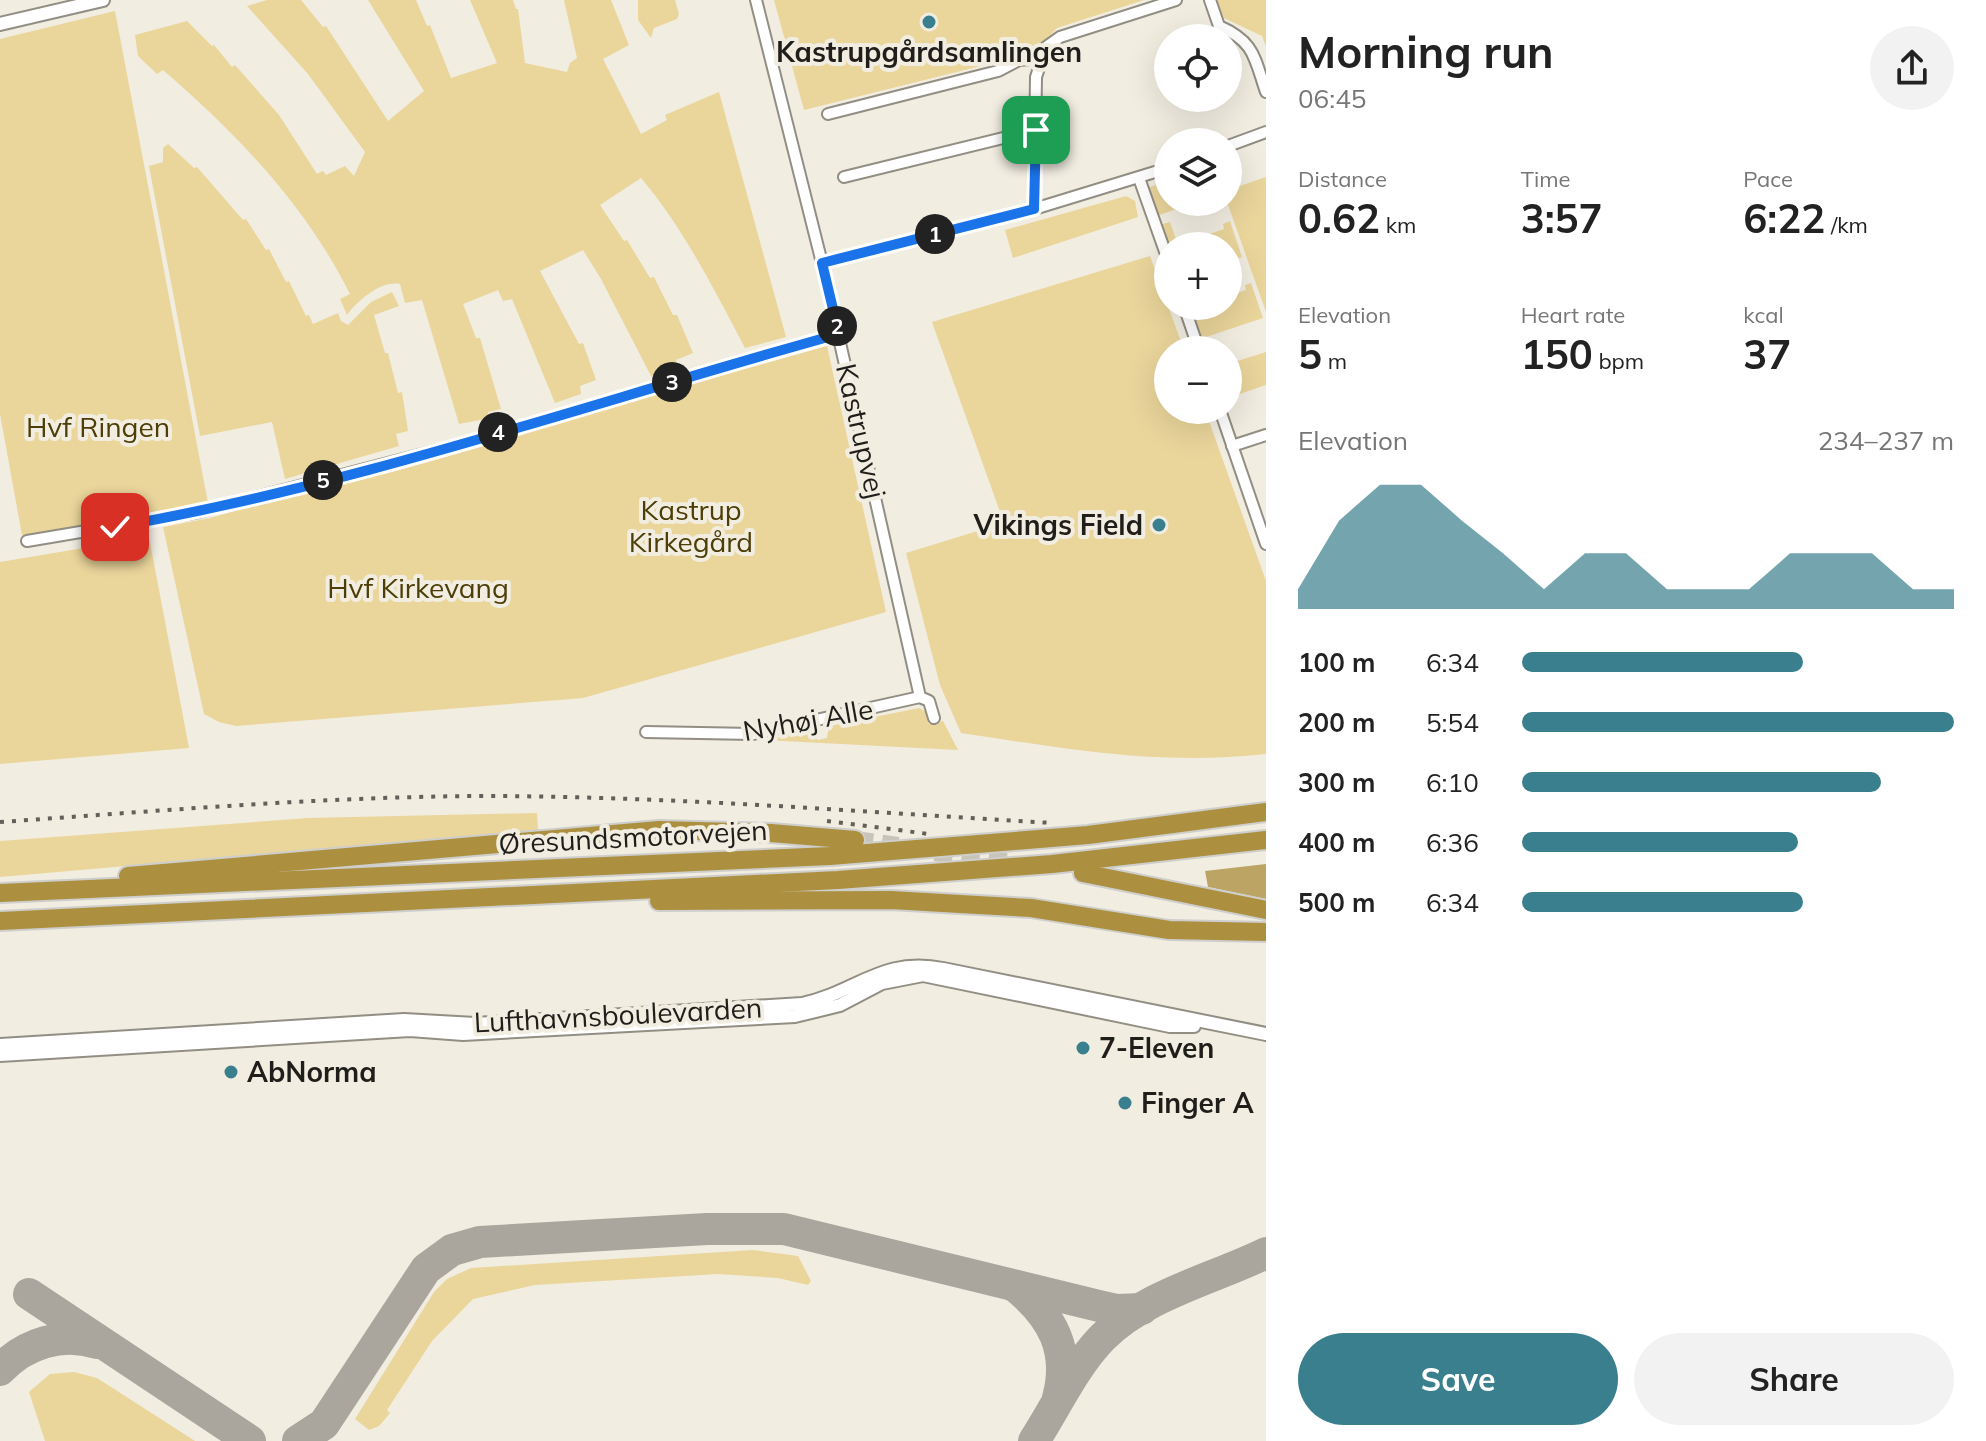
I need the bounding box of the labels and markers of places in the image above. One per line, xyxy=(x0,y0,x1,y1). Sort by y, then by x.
marker: Kastrupgårdsamlingen xyxy=(920,13,938,31)
place label: Kastrupgårdsamlingen xyxy=(776,34,1082,69)
pin xyxy=(1002,96,1070,164)
pin: 1 xyxy=(915,214,955,254)
pin: 2 xyxy=(817,306,857,346)
pin: 3 xyxy=(652,362,692,402)
pin: 4 xyxy=(478,412,518,452)
pin: 5 xyxy=(303,460,343,500)
pin xyxy=(81,493,149,561)
place label: Vikings Field xyxy=(972,507,1143,542)
marker: Vikings Field xyxy=(1150,516,1168,534)
place label: 7-Eleven xyxy=(1099,1030,1214,1065)
marker: 7-Eleven xyxy=(1074,1039,1092,1057)
place label: AbNorma xyxy=(247,1054,377,1089)
marker: AbNorma xyxy=(222,1063,240,1081)
place label: Finger A xyxy=(1141,1085,1254,1120)
marker: Finger A xyxy=(1116,1094,1134,1112)

